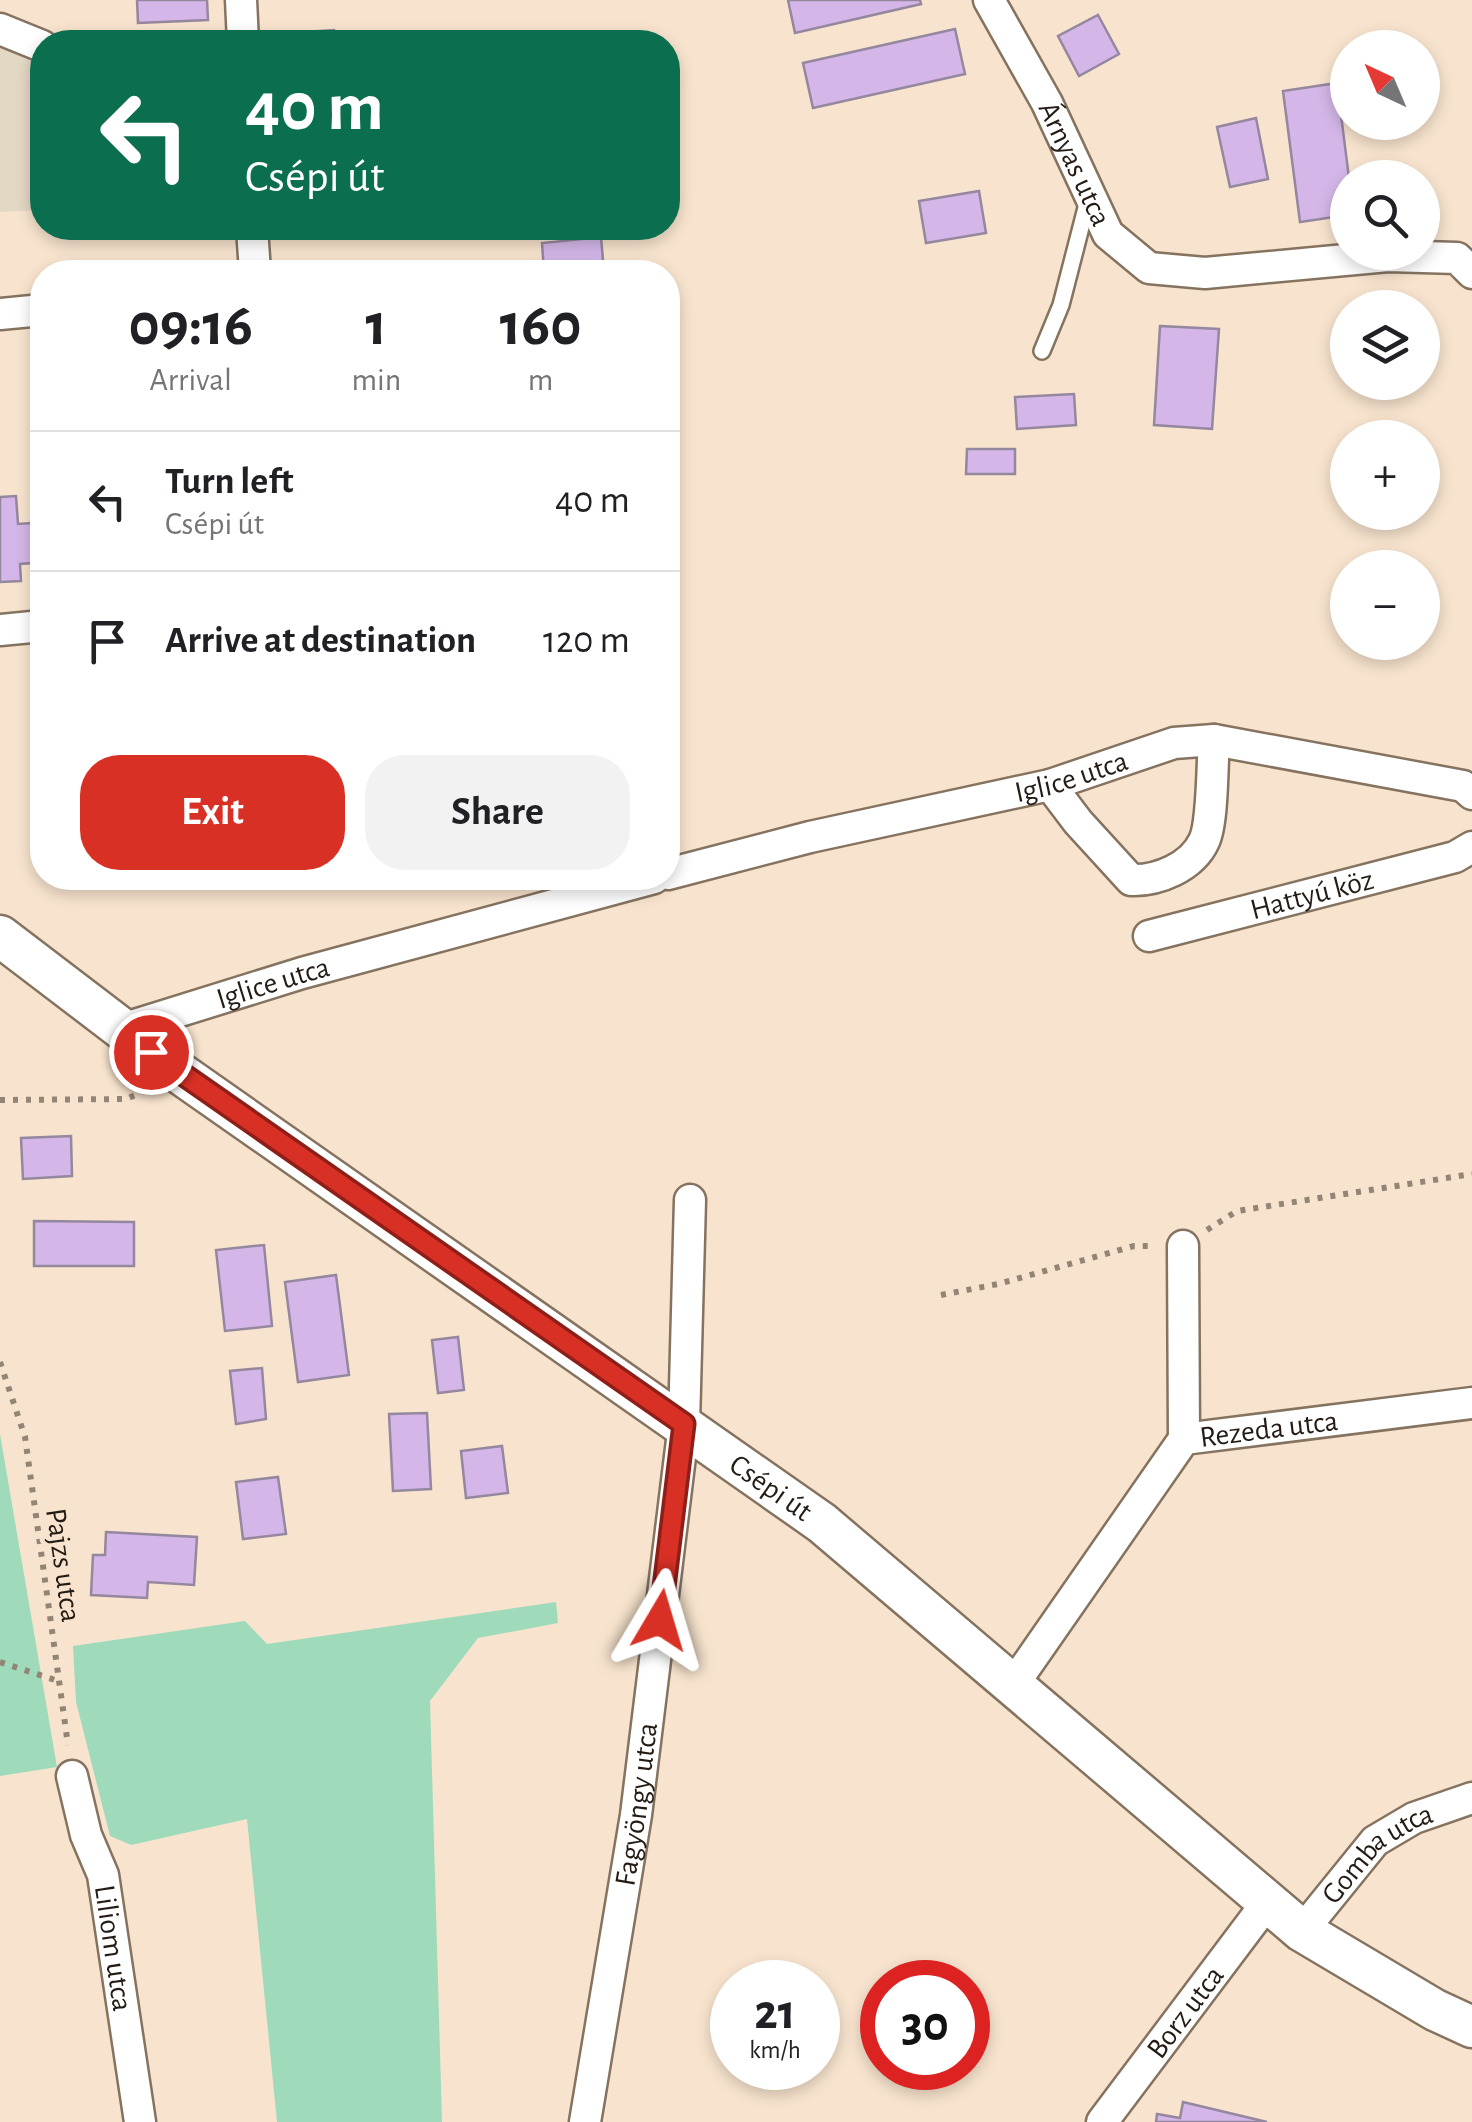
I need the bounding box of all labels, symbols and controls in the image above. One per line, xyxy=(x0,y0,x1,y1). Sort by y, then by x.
north arrow xyxy=(1330,30,1440,140)
map controls xyxy=(1330,30,1440,660)
icon: left xyxy=(80,70,210,200)
text: 40 m xyxy=(245,73,384,143)
street label: Árnyas utca xyxy=(1033,96,1116,231)
text: Csépi út xyxy=(245,155,384,200)
button: search xyxy=(1330,160,1440,270)
button: layers xyxy=(1330,290,1440,400)
text: 09:16 xyxy=(128,296,253,356)
text: 1 xyxy=(366,296,387,356)
text: 160 xyxy=(500,296,582,356)
text: Arrival xyxy=(150,364,232,396)
text: min xyxy=(351,364,401,396)
text: m xyxy=(528,364,553,396)
button: + xyxy=(1330,420,1440,530)
text: Turn left xyxy=(165,463,293,501)
icon: left xyxy=(80,474,135,529)
text: 40 m xyxy=(555,482,630,520)
text: Csépi út xyxy=(165,508,264,540)
button: − xyxy=(1330,550,1440,660)
icon: arrive xyxy=(80,614,135,669)
text: Arrive at destination xyxy=(165,622,476,660)
text: 120 m xyxy=(543,622,630,660)
street label: Iglice utca xyxy=(1012,746,1132,808)
button: Exit xyxy=(80,755,345,870)
button: Share xyxy=(365,755,630,870)
street label: Hattyú köz xyxy=(1247,865,1377,925)
street label: Iglice utca xyxy=(213,952,333,1015)
pin xyxy=(109,1010,194,1095)
icon: arrive xyxy=(124,1025,179,1080)
street label: Rezeda utca xyxy=(1198,1406,1340,1453)
street label: Csépi út xyxy=(724,1449,817,1527)
street label: Pajzs utca xyxy=(40,1506,86,1624)
position arrow xyxy=(608,1568,712,1672)
street label: Fagyöngy utca xyxy=(610,1721,663,1888)
street label: Gomba utca xyxy=(1316,1799,1437,1910)
street label: Liliom utca xyxy=(89,1883,137,2013)
speed limit sign: 30 xyxy=(860,1960,990,2090)
street label: Borz utca xyxy=(1142,1961,1230,2064)
text: 21 xyxy=(754,1988,796,2038)
text: km/h xyxy=(749,2038,801,2063)

